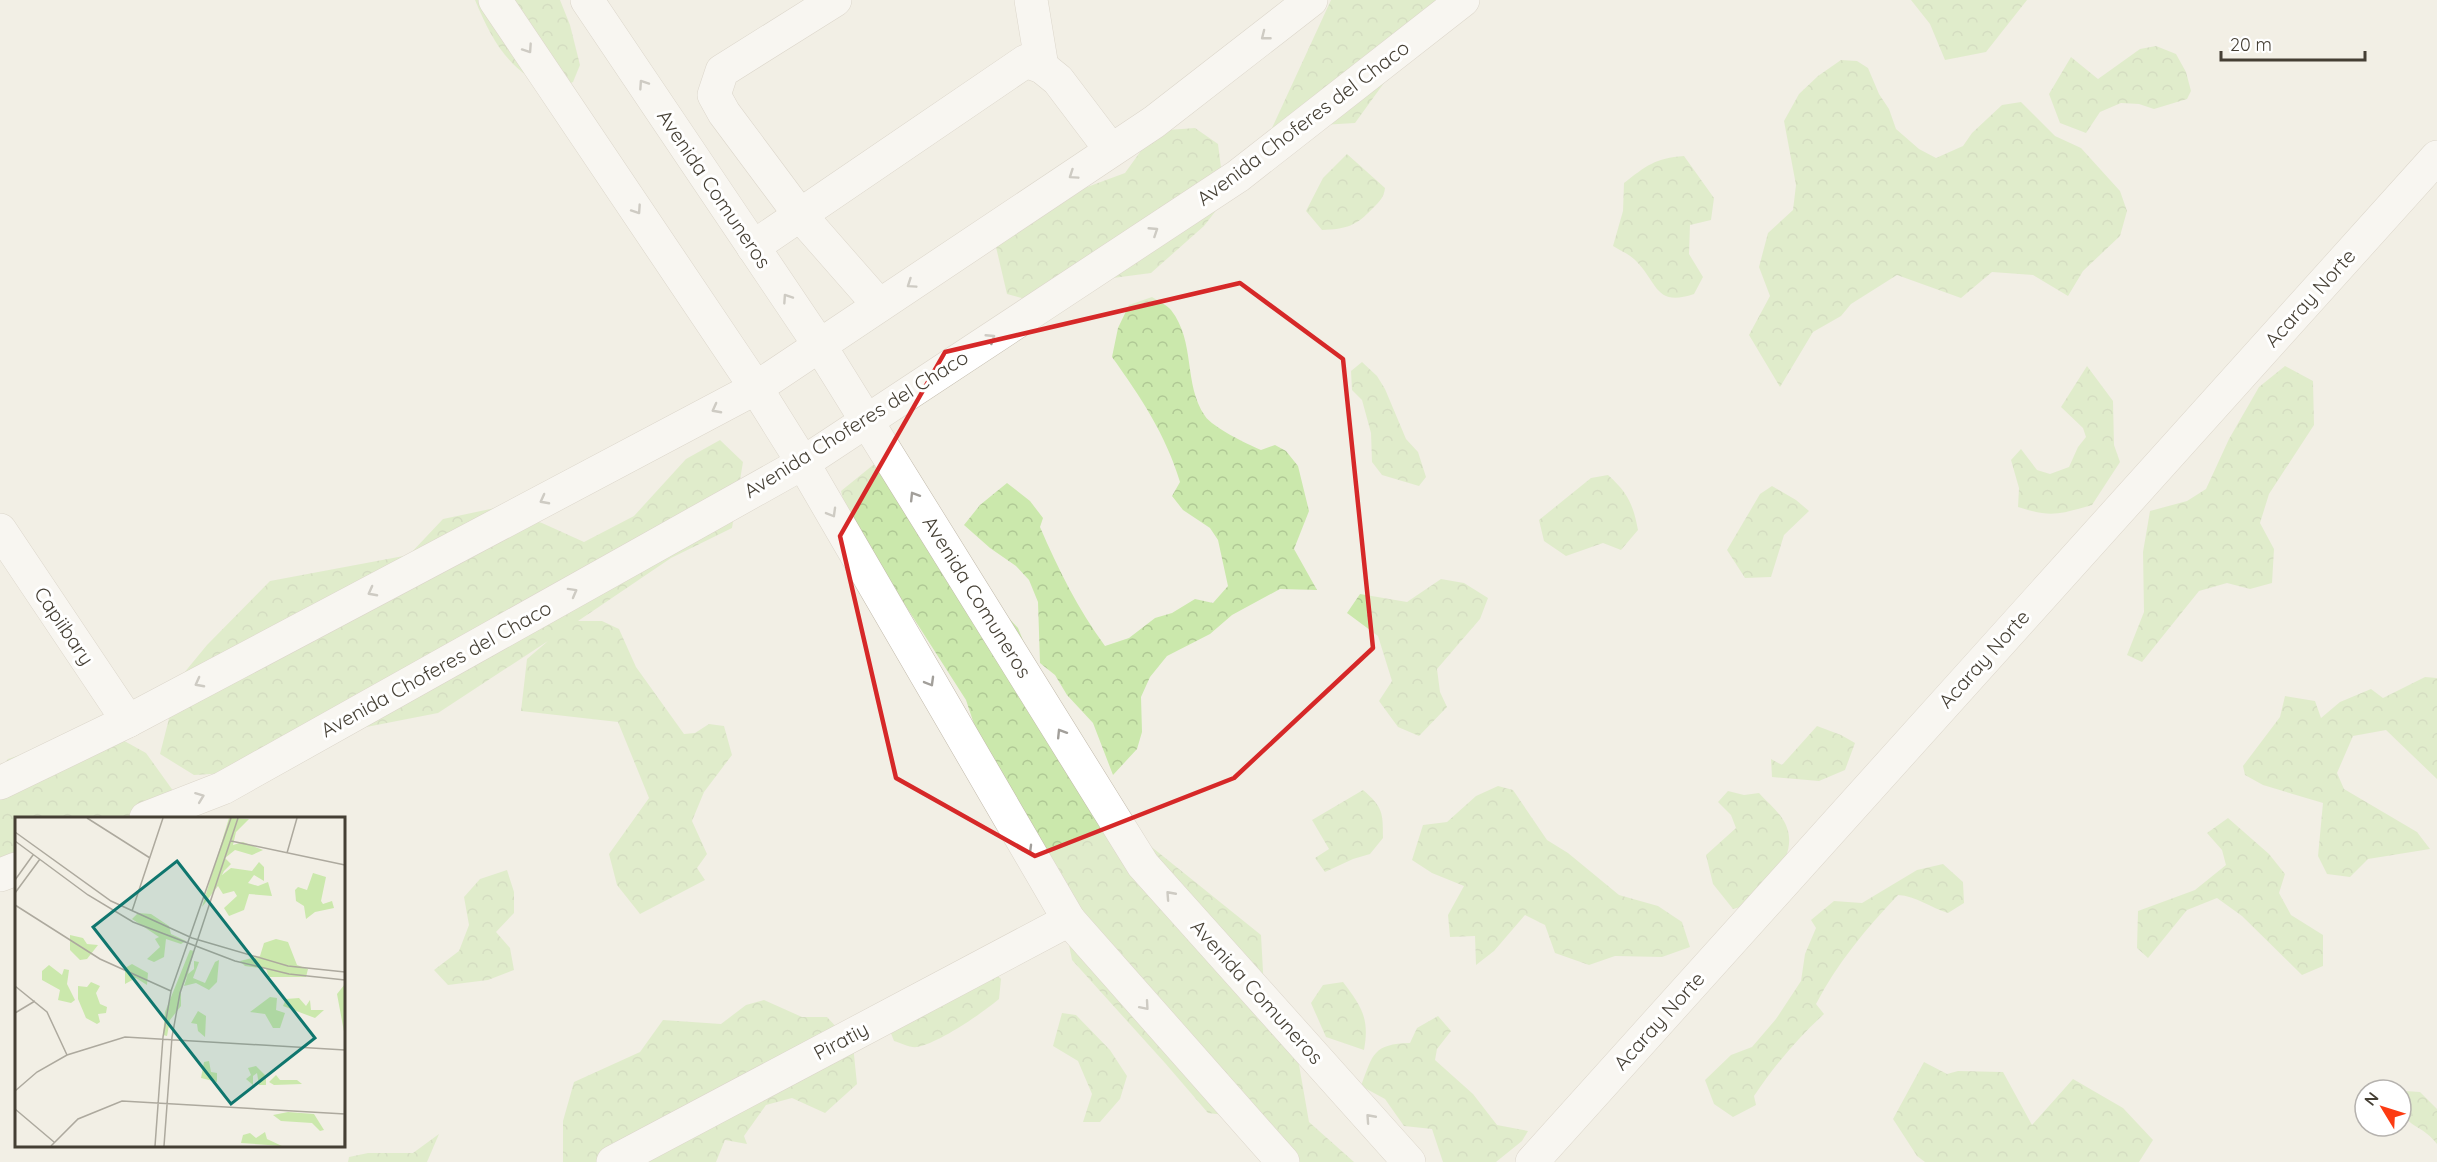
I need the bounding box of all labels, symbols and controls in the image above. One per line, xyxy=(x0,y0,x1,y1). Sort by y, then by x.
scale bar xyxy=(2221,24,2365,62)
one-way arrow xyxy=(1261,28,1272,39)
text: 20 m xyxy=(2230,33,2272,56)
street label: Avenida Choferes del Chaco xyxy=(1191,34,1414,211)
one-way arrow xyxy=(521,42,532,53)
one-way arrow xyxy=(639,79,650,90)
street label: Avenida Comuneros xyxy=(652,105,777,273)
one-way arrow xyxy=(1069,168,1080,179)
one-way arrow xyxy=(630,204,641,215)
one-way arrow xyxy=(1148,227,1158,239)
street label: Acaray Norte xyxy=(2259,243,2360,352)
one-way arrow xyxy=(907,276,918,287)
one-way arrow xyxy=(783,293,794,304)
one-way arrow xyxy=(984,334,995,345)
street label: Avenida Choferes del Chaco xyxy=(739,344,973,503)
one-way arrow xyxy=(712,402,722,413)
one-way arrow xyxy=(910,492,922,502)
one-way arrow xyxy=(540,493,550,504)
one-way arrow xyxy=(825,507,836,517)
street label: Avenida Comuneros xyxy=(918,511,1037,682)
street label: Capiibary xyxy=(29,582,100,670)
one-way arrow xyxy=(367,585,378,596)
one-way arrow xyxy=(567,587,577,599)
street label: Avenida Choferes del Chaco xyxy=(316,595,555,742)
street label: Acaray Norte xyxy=(1933,604,2034,713)
one-way arrow xyxy=(923,675,934,686)
one-way arrow xyxy=(195,676,206,687)
one-way arrow xyxy=(1057,729,1069,739)
one-way arrow xyxy=(194,792,205,804)
inset map xyxy=(15,817,345,1147)
one-way arrow xyxy=(1021,844,1032,854)
one-way arrow xyxy=(1166,891,1177,902)
street label: Avenida Comuneros xyxy=(1186,914,1329,1069)
street label: Acaray Norte xyxy=(1608,966,1709,1075)
one-way arrow xyxy=(1137,999,1148,1010)
street label: Piratiy xyxy=(809,1016,872,1065)
north arrow xyxy=(2353,1078,2413,1138)
text: N xyxy=(2360,1088,2383,1110)
one-way arrow xyxy=(1366,1115,1377,1125)

